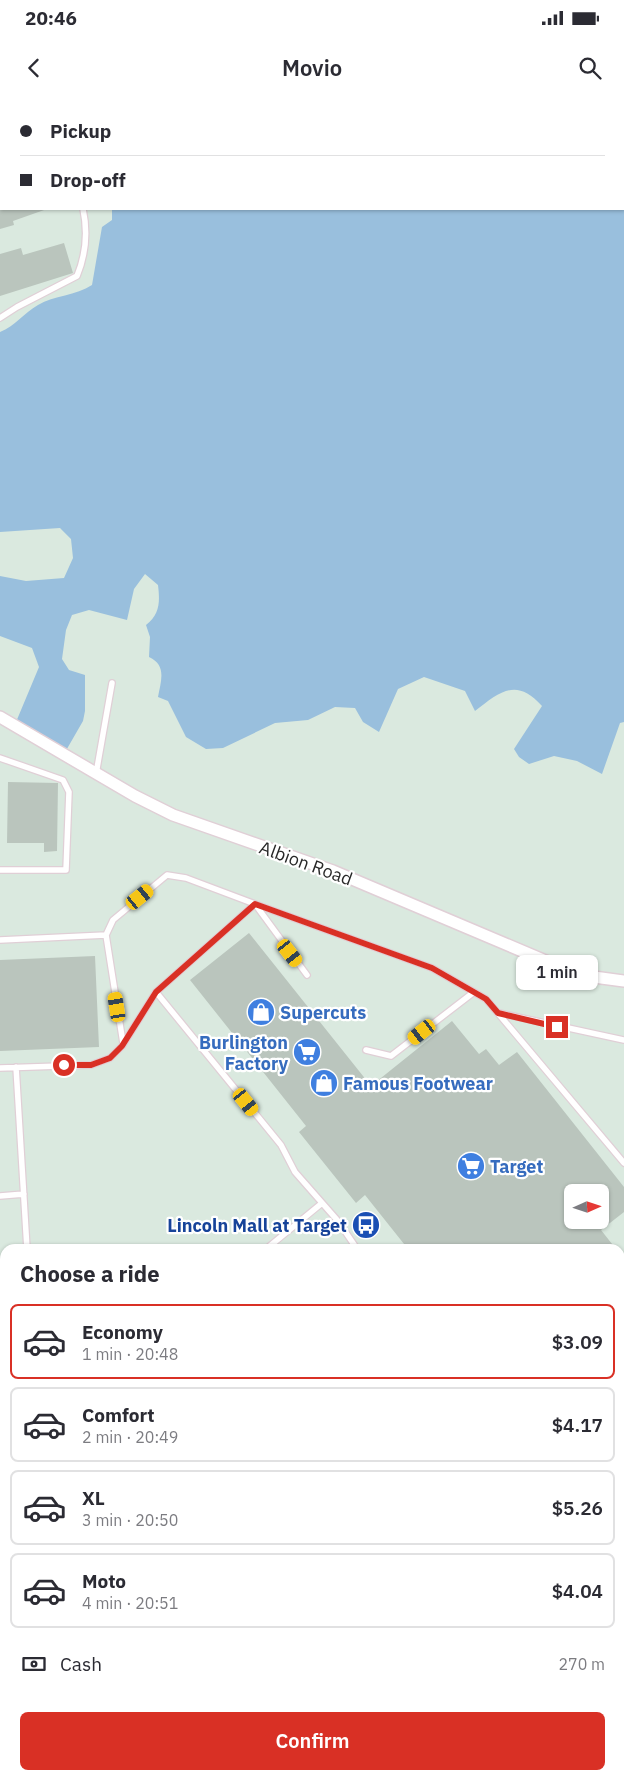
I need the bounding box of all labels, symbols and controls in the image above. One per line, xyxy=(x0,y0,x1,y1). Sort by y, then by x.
text: 20:46 xyxy=(25,6,77,30)
text: Movio xyxy=(282,53,342,82)
icon: back xyxy=(20,54,48,82)
icon: search xyxy=(576,54,604,82)
text: Pickup xyxy=(50,119,111,143)
text: Drop-off xyxy=(50,168,126,192)
street label: Albion Road xyxy=(256,836,356,890)
car xyxy=(123,882,156,912)
car xyxy=(274,937,305,969)
callout: 1 min xyxy=(516,954,598,990)
text: 1 min xyxy=(536,962,578,982)
car xyxy=(107,991,126,1023)
shop icon: Supercuts xyxy=(246,997,276,1027)
place label: Supercuts xyxy=(280,1001,366,1024)
route end xyxy=(546,1016,568,1038)
car xyxy=(405,1017,438,1047)
place label: Burlington Factory xyxy=(199,1031,288,1075)
supermarket icon: Burlington Factory xyxy=(292,1037,322,1067)
route start xyxy=(53,1054,75,1076)
shop icon: Famous Footwear xyxy=(309,1068,339,1098)
place label: Famous Footwear xyxy=(343,1072,493,1095)
car xyxy=(230,1086,261,1118)
supermarket icon: Target xyxy=(456,1151,486,1181)
place label: Target xyxy=(490,1155,543,1178)
north arrow xyxy=(564,1184,609,1229)
map controls xyxy=(564,1184,609,1229)
bus stop icon: Lincoln Mall at Target xyxy=(351,1210,381,1240)
place label: Lincoln Mall at Target xyxy=(167,1214,347,1237)
text: Choose a ride xyxy=(20,1259,160,1288)
icon: car xyxy=(22,1319,67,1364)
text: Economy xyxy=(82,1320,163,1344)
text: $3.09 xyxy=(552,1330,603,1354)
text: 1 min · 20:48 xyxy=(82,1344,178,1364)
icon: car xyxy=(22,1402,67,1447)
text: Comfort xyxy=(82,1403,155,1427)
text: $4.17 xyxy=(552,1413,603,1437)
text: 2 min · 20:49 xyxy=(82,1427,178,1447)
icon: car xyxy=(22,1485,67,1530)
text: XL xyxy=(82,1486,105,1510)
text: $5.26 xyxy=(552,1496,603,1520)
text: 3 min · 20:50 xyxy=(82,1510,178,1530)
icon: car xyxy=(22,1568,67,1613)
text: Moto xyxy=(82,1569,126,1593)
text: $4.04 xyxy=(552,1579,603,1603)
text: 4 min · 20:51 xyxy=(82,1593,178,1613)
icon: cash xyxy=(20,1650,48,1678)
text: Cash xyxy=(60,1652,102,1676)
text: 270 m xyxy=(558,1654,605,1674)
button: Confirm xyxy=(20,1712,605,1770)

